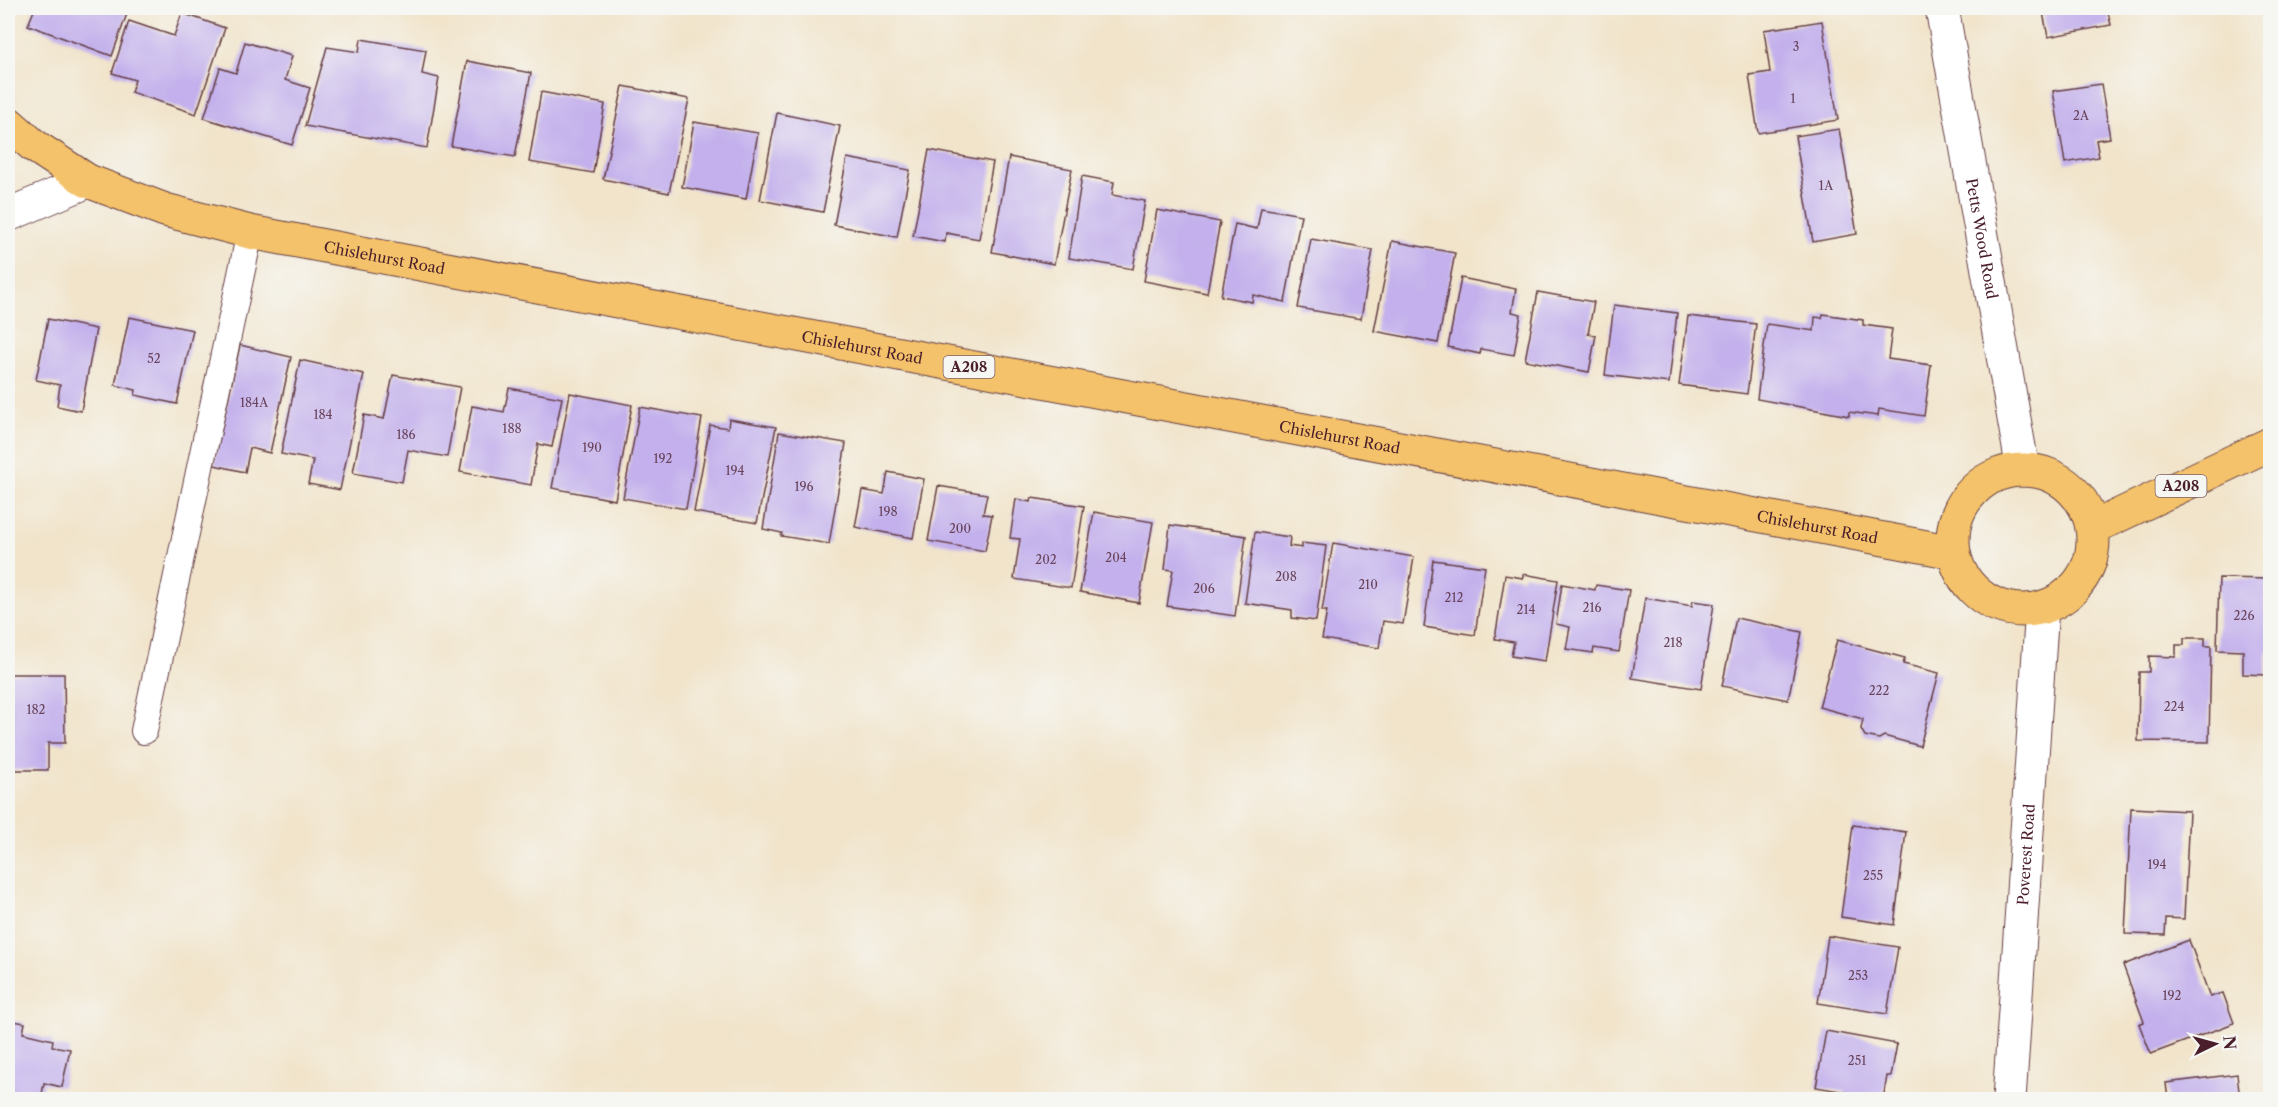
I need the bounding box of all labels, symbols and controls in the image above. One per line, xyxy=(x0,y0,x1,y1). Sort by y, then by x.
house number: 3 xyxy=(1793,39,1799,54)
house number: 1 xyxy=(1790,91,1796,106)
house number: 2A xyxy=(2073,108,2090,123)
street label: Petts Wood Road xyxy=(1962,177,2002,300)
house number: 1A xyxy=(1819,178,1834,193)
street label: Chislehurst Road xyxy=(322,237,447,278)
street label: Chislehurst Road xyxy=(800,326,924,368)
house number: 52 xyxy=(147,351,161,366)
road number: A208 xyxy=(944,356,994,378)
house number: 184A xyxy=(240,395,269,410)
house number: 184 xyxy=(313,407,333,422)
street label: Chislehurst Road xyxy=(1278,416,1402,457)
house number: 188 xyxy=(502,421,522,436)
house number: 186 xyxy=(396,427,416,442)
house number: 190 xyxy=(582,440,602,455)
house number: 192 xyxy=(654,451,673,466)
house number: 194 xyxy=(725,463,745,478)
road number: A208 xyxy=(2156,475,2206,497)
house number: 196 xyxy=(794,479,814,494)
house number: 198 xyxy=(878,504,898,519)
street label: Chislehurst Road xyxy=(1755,506,1880,547)
house number: 200 xyxy=(949,521,971,536)
house number: 204 xyxy=(1105,550,1127,565)
house number: 202 xyxy=(1035,552,1057,567)
house number: 208 xyxy=(1275,569,1297,584)
house number: 210 xyxy=(1358,577,1378,592)
house number: 206 xyxy=(1193,581,1215,596)
house number: 212 xyxy=(1445,590,1464,605)
house number: 216 xyxy=(1583,600,1601,615)
house number: 214 xyxy=(1517,602,1536,617)
house number: 226 xyxy=(2234,608,2254,623)
house number: 218 xyxy=(1663,635,1683,650)
house number: 222 xyxy=(1869,683,1889,698)
house number: 224 xyxy=(2164,699,2184,714)
house number: 182 xyxy=(26,702,46,717)
street label: Poverest Road xyxy=(2013,803,2038,906)
house number: 194 xyxy=(2147,857,2167,872)
house number: 255 xyxy=(1863,868,1883,883)
house number: 253 xyxy=(1848,968,1868,983)
house number: 192 xyxy=(2163,988,2182,1003)
north arrow xyxy=(2185,1014,2245,1074)
text: N xyxy=(2219,1035,2241,1051)
house number: 251 xyxy=(1848,1053,1866,1068)

